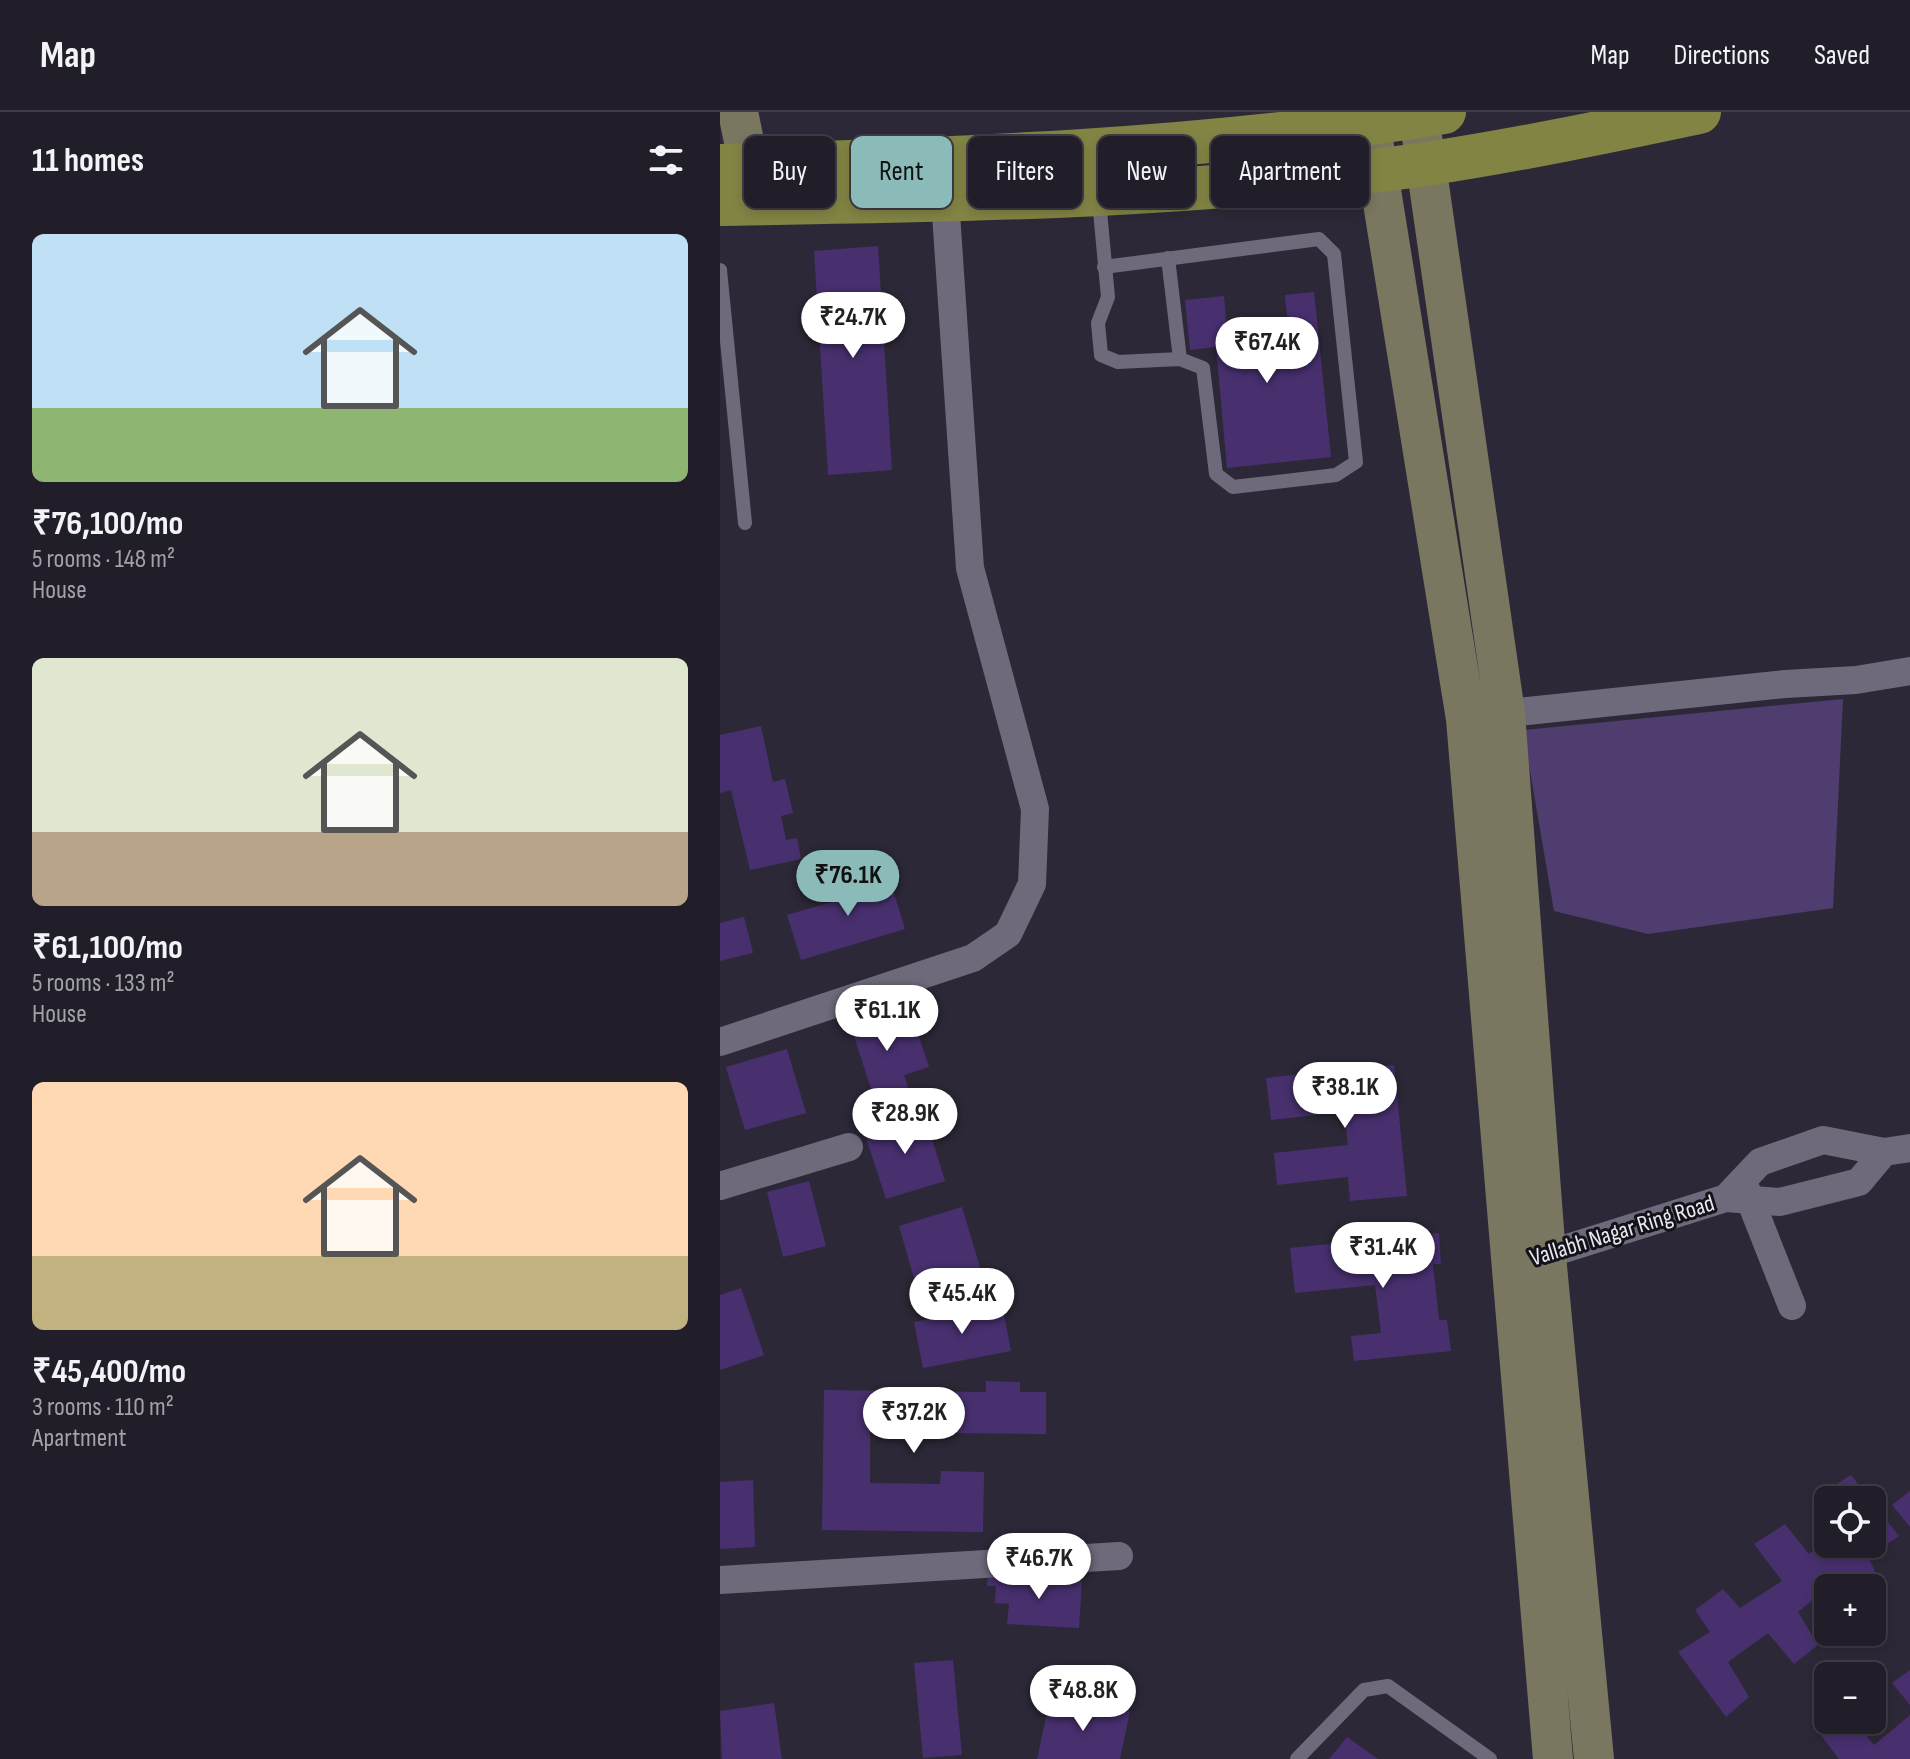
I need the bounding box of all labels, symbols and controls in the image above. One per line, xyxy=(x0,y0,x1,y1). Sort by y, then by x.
text: Map xyxy=(40,33,96,78)
text: Map xyxy=(1591,39,1630,72)
text: Directions xyxy=(1674,39,1770,72)
text: Saved xyxy=(1814,39,1870,72)
chip: Buy xyxy=(744,136,835,208)
chip: Rent xyxy=(851,136,952,208)
chip: Filters xyxy=(968,136,1082,208)
chip: New xyxy=(1098,136,1195,208)
chip: Apartment xyxy=(1211,136,1369,208)
icon: filters xyxy=(644,138,688,182)
text: 11 homes xyxy=(32,140,144,181)
icon: home xyxy=(288,286,432,430)
pin: ₹24.7K xyxy=(788,292,918,360)
text: ₹24.7K xyxy=(819,302,887,333)
pin: ₹67.4K xyxy=(1202,317,1332,385)
text: ₹67.4K xyxy=(1234,327,1301,358)
text: ₹76,100/mo xyxy=(32,503,183,544)
text: 5 rooms · 148 m² xyxy=(32,544,175,575)
text: House xyxy=(32,575,87,606)
icon: home xyxy=(288,710,432,854)
pin: ₹76.1K xyxy=(783,850,913,918)
text: ₹76.1K xyxy=(814,860,882,891)
text: ₹61,100/mo xyxy=(32,927,183,968)
text: 5 rooms · 133 m² xyxy=(32,968,174,999)
pin: ₹61.1K xyxy=(822,985,952,1053)
text: ₹61.1K xyxy=(853,995,921,1026)
text: House xyxy=(32,999,87,1030)
pin: ₹38.1K xyxy=(1280,1062,1410,1130)
text: ₹38.1K xyxy=(1311,1072,1379,1103)
pin: ₹28.9K xyxy=(840,1088,970,1156)
text: ₹28.9K xyxy=(870,1098,940,1129)
icon: home xyxy=(288,1134,432,1278)
street label: Vallabh Nagar Ring Road xyxy=(1526,1189,1718,1272)
pin: ₹31.4K xyxy=(1318,1222,1448,1290)
text: ₹31.4K xyxy=(1349,1232,1417,1263)
pin: ₹45.4K xyxy=(897,1268,1027,1336)
text: ₹45.4K xyxy=(927,1278,997,1309)
text: ₹45,400/mo xyxy=(32,1351,186,1392)
pin: ₹37.2K xyxy=(849,1387,979,1455)
text: 3 rooms · 110 m² xyxy=(32,1392,174,1423)
text: ₹37.2K xyxy=(881,1397,947,1428)
text: Apartment xyxy=(32,1423,126,1454)
map controls xyxy=(1814,1486,1886,1734)
button: locate xyxy=(1814,1486,1886,1558)
pin: ₹46.7K xyxy=(974,1533,1104,1601)
text: ₹46.7K xyxy=(1005,1543,1073,1574)
button: + xyxy=(1814,1574,1886,1646)
button: − xyxy=(1814,1662,1886,1734)
pin: ₹48.8K xyxy=(1018,1665,1148,1733)
text: ₹48.8K xyxy=(1048,1675,1118,1706)

